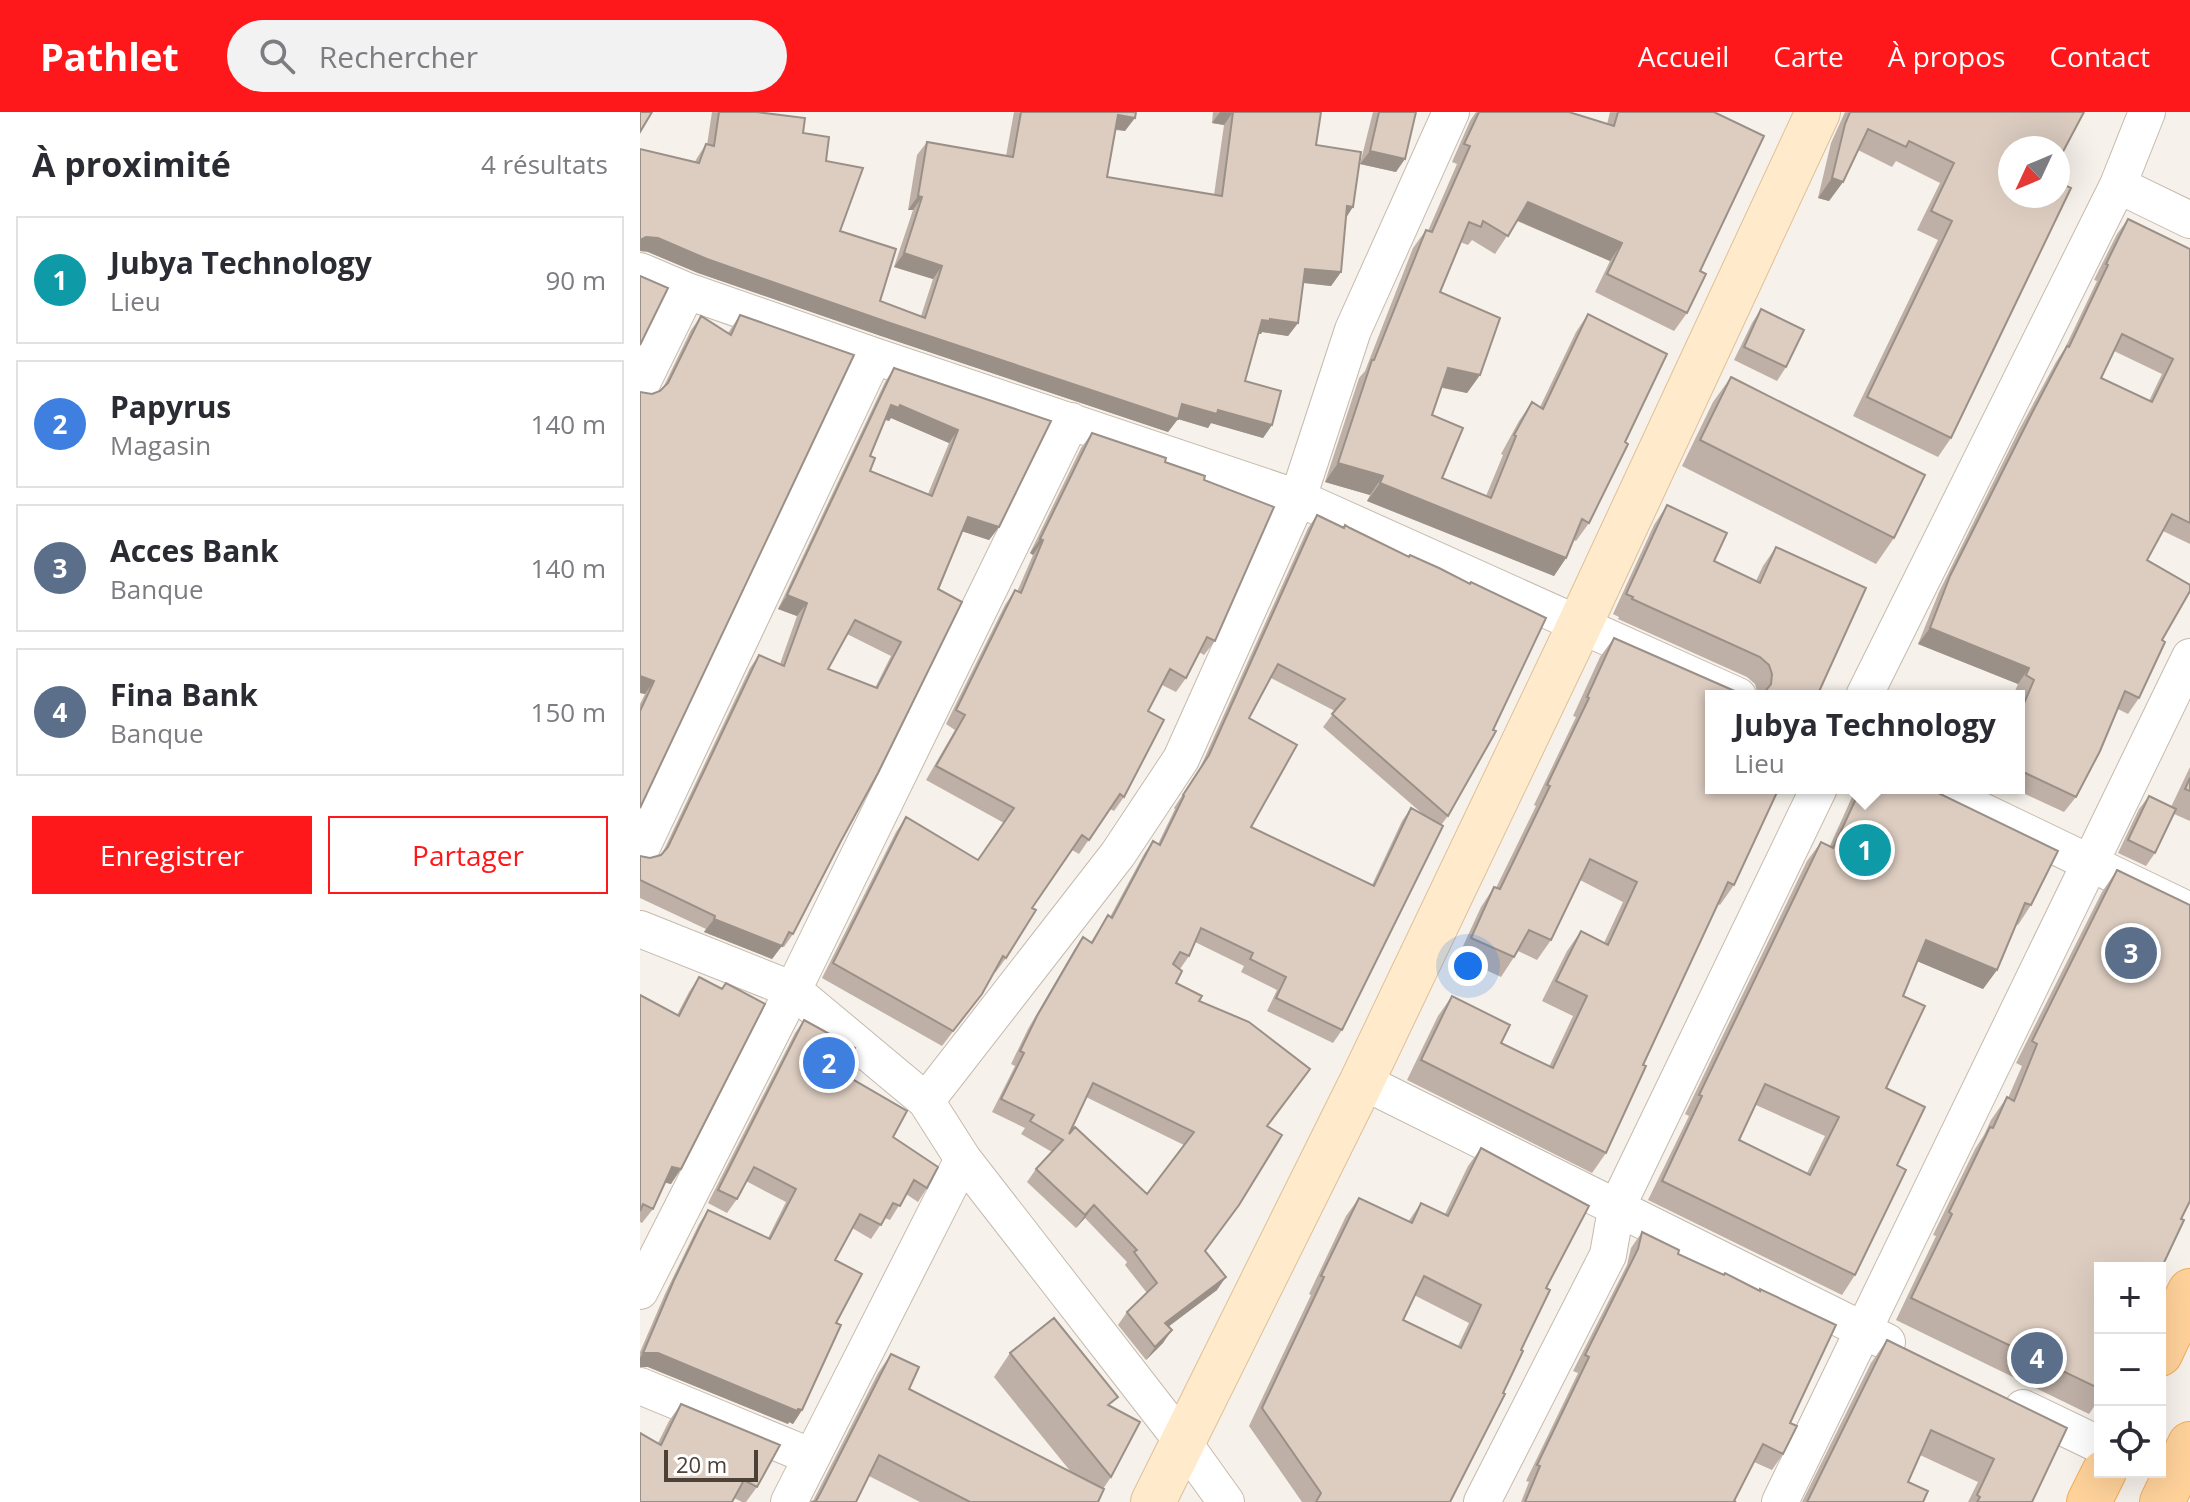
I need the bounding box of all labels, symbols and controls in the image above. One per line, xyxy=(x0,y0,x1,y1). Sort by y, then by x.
search box xyxy=(227,20,787,92)
text: Pathlet xyxy=(40,30,179,82)
icon: search xyxy=(255,34,299,78)
text: Rechercher xyxy=(319,36,478,77)
text: Accueil xyxy=(1638,37,1729,75)
text: Carte xyxy=(1773,37,1844,75)
text: À propos xyxy=(1888,37,2005,75)
text: Contact xyxy=(2049,37,2150,75)
north arrow xyxy=(1998,136,2070,208)
text: À proximité xyxy=(32,141,231,187)
text: 4 résultats xyxy=(481,146,608,182)
text: Jubya Technology xyxy=(110,242,372,283)
text: 1 xyxy=(53,262,67,298)
text: 90 m xyxy=(545,262,606,298)
text: Lieu xyxy=(110,283,161,319)
text: Papyrus xyxy=(110,386,231,427)
text: 2 xyxy=(53,406,67,442)
text: 140 m xyxy=(531,406,606,442)
text: Magasin xyxy=(110,427,211,463)
text: Acces Bank xyxy=(110,530,279,571)
text: 3 xyxy=(53,550,67,586)
text: 140 m xyxy=(531,550,606,586)
text: Banque xyxy=(110,571,204,607)
text: Fina Bank xyxy=(110,674,258,715)
popup xyxy=(1705,690,2025,794)
text: 4 xyxy=(53,694,67,730)
text: 150 m xyxy=(531,694,606,730)
text: Jubya Technology xyxy=(1734,704,1996,745)
text: Banque xyxy=(110,715,204,751)
text: Lieu xyxy=(1734,745,1785,781)
button: Enregistrer xyxy=(32,816,312,894)
button: Partager xyxy=(328,816,608,894)
pin: 1 xyxy=(1839,820,1891,880)
pin: 3 xyxy=(2105,923,2157,983)
your location xyxy=(1448,946,1488,986)
pin: 2 xyxy=(803,1033,855,1093)
map controls xyxy=(2094,1262,2166,1478)
button: + xyxy=(2094,1262,2166,1334)
pin: 4 xyxy=(2011,1328,2063,1388)
button: − xyxy=(2094,1334,2166,1406)
button: locate xyxy=(2094,1406,2166,1478)
scale bar xyxy=(664,1446,758,1482)
text: 20 m xyxy=(676,1449,727,1479)

